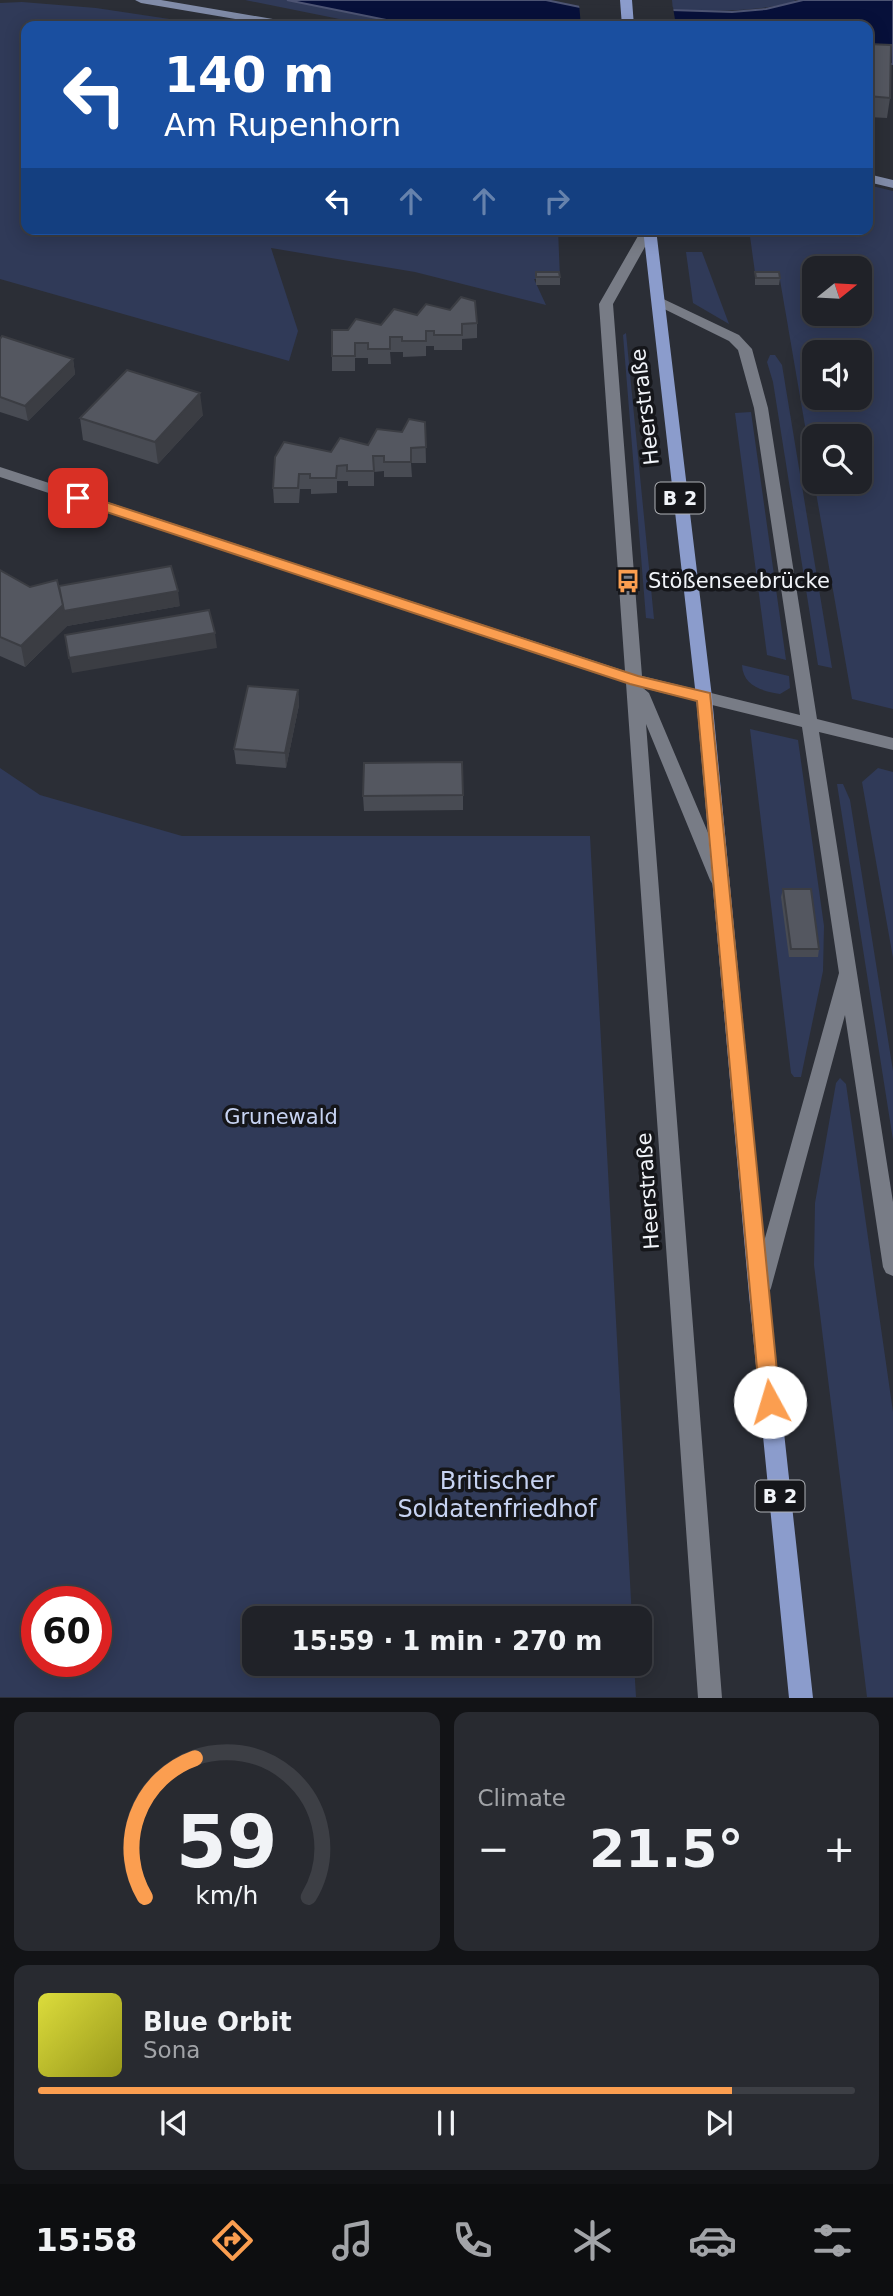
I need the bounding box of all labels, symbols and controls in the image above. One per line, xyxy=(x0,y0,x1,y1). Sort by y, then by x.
text: 140 m xyxy=(164,47,334,104)
icon: left xyxy=(49,49,140,140)
text: Am Rupenhorn xyxy=(164,106,401,144)
icon: left xyxy=(319,182,357,220)
icon: ahead xyxy=(392,182,430,220)
icon: ahead xyxy=(465,182,503,220)
icon: right xyxy=(538,182,576,220)
north arrow xyxy=(802,256,872,326)
map controls xyxy=(802,256,872,494)
button: sound xyxy=(802,340,872,410)
street label: Heerstraße xyxy=(626,347,664,467)
button: search xyxy=(802,424,872,494)
pin xyxy=(48,468,108,528)
icon: arrive xyxy=(59,479,97,517)
road number: B 2 xyxy=(656,482,704,513)
bus stop icon: Stößenseebrücke xyxy=(614,567,642,595)
place label: Stößenseebrücke xyxy=(648,569,830,593)
park label: Grunewald xyxy=(224,1105,338,1129)
street label: Heerstraße xyxy=(632,1132,664,1250)
position arrow xyxy=(733,1365,807,1439)
park label: Britischer Soldatenfriedhof xyxy=(397,1467,597,1523)
road number: B 2 xyxy=(756,1480,804,1512)
speed limit sign: 60 xyxy=(21,1586,112,1677)
text: 15:59 · 1 min · 270 m xyxy=(292,1626,602,1656)
text: Climate xyxy=(478,1785,566,1811)
text: 59 xyxy=(176,1800,277,1885)
text: 21.5° xyxy=(589,1819,743,1879)
text: − xyxy=(478,1827,509,1871)
text: + xyxy=(823,1827,855,1871)
text: km/h xyxy=(195,1881,258,1910)
text: Blue Orbit xyxy=(143,2007,292,2037)
text: Sona xyxy=(143,2037,200,2063)
icon: previous xyxy=(155,2104,193,2142)
icon: pause xyxy=(427,2104,465,2142)
icon: next xyxy=(700,2104,738,2142)
icon: directions xyxy=(208,2216,257,2265)
icon: music xyxy=(328,2216,377,2265)
icon: phone xyxy=(448,2216,497,2265)
icon: climate xyxy=(568,2216,617,2265)
icon: car xyxy=(688,2216,737,2265)
icon: filters xyxy=(808,2216,857,2265)
text: 15:58 xyxy=(36,2221,137,2259)

